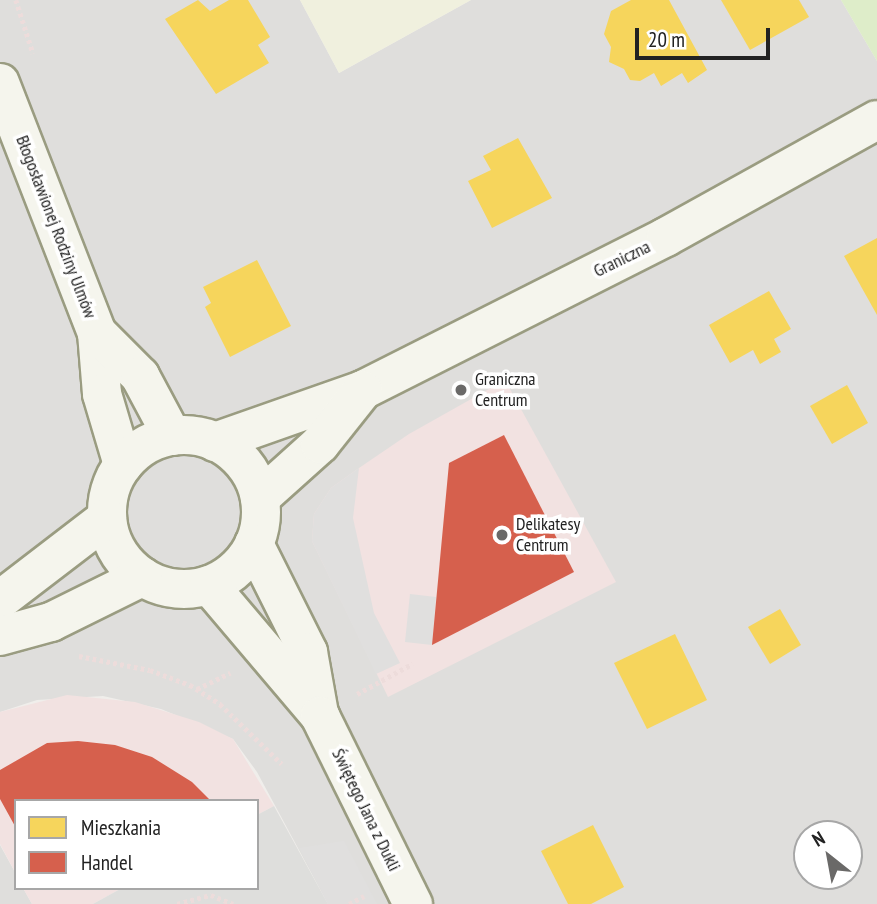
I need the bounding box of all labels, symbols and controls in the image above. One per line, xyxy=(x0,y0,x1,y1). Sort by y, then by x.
scale bar xyxy=(639,14,774,58)
text: 20 m xyxy=(648,26,685,53)
street label: Błogosławionej Rodziny Ulmów xyxy=(11,132,101,322)
street label: Graniczna xyxy=(590,236,654,282)
place label: Graniczna Centrum xyxy=(475,369,536,412)
marker: Graniczna Centrum xyxy=(453,382,469,398)
place label: Delikatesy Centrum xyxy=(516,514,580,556)
marker: Delikatesy Centrum xyxy=(494,527,510,543)
street label: Świętego Jana z Dukli xyxy=(327,745,405,875)
legend xyxy=(14,799,259,890)
text: Mieszkania xyxy=(81,814,161,841)
north arrow xyxy=(793,820,863,890)
text: N xyxy=(808,826,829,852)
text: Handel xyxy=(81,849,133,876)

